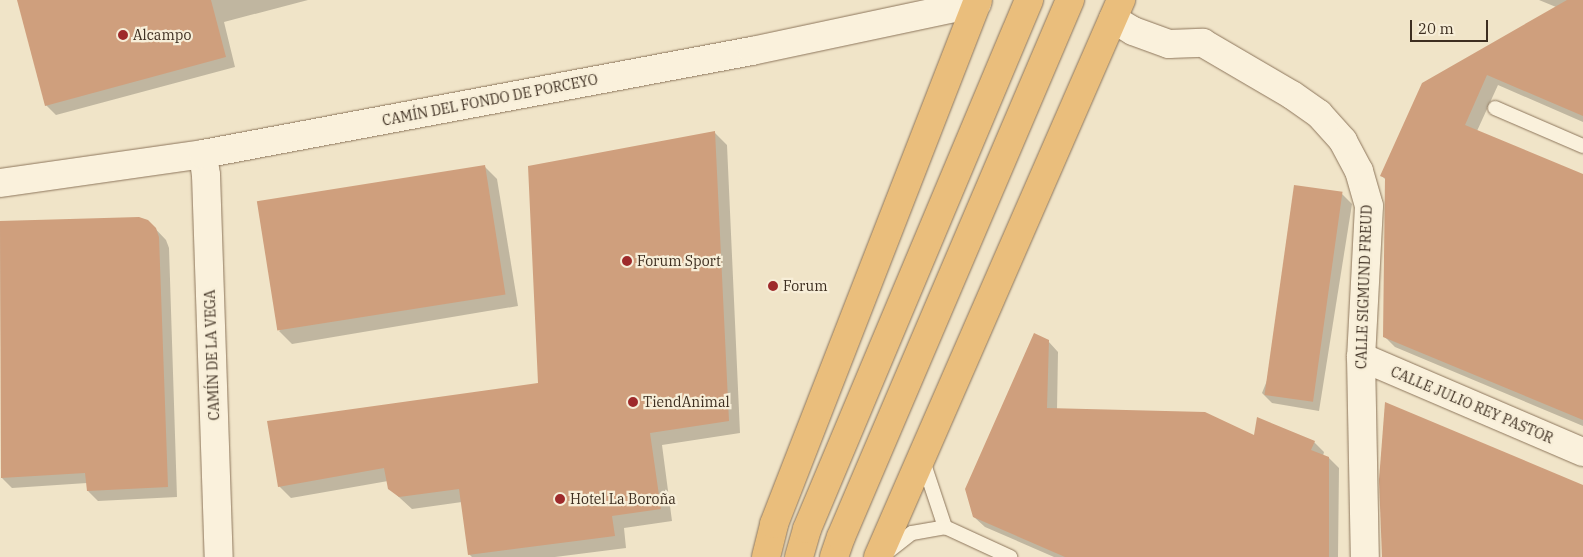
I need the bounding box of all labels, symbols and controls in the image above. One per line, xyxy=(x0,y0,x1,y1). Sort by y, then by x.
scale bar xyxy=(1413,10,1490,42)
text: 20 m xyxy=(1418,19,1454,38)
place label: Alcampo xyxy=(133,27,191,43)
marker: Alcampo xyxy=(117,29,129,41)
street label: CAMÍN DEL FONDO DE PORCEYO xyxy=(381,71,599,129)
street label: CALLE SIGMUND FREUD xyxy=(1353,205,1375,369)
place label: Forum Sport xyxy=(637,253,721,269)
marker: Forum Sport xyxy=(621,255,633,267)
place label: Forum xyxy=(783,278,828,294)
marker: Forum xyxy=(767,280,779,292)
street label: CAMÍN DE LA VEGA xyxy=(201,289,223,421)
street label: CALLE JULIO REY PASTOR xyxy=(1388,363,1556,447)
place label: TiendAnimal xyxy=(643,394,730,410)
marker: TiendAnimal xyxy=(627,396,639,408)
place label: Hotel La Boroña xyxy=(570,491,676,507)
marker: Hotel La Boroña xyxy=(554,493,566,505)

